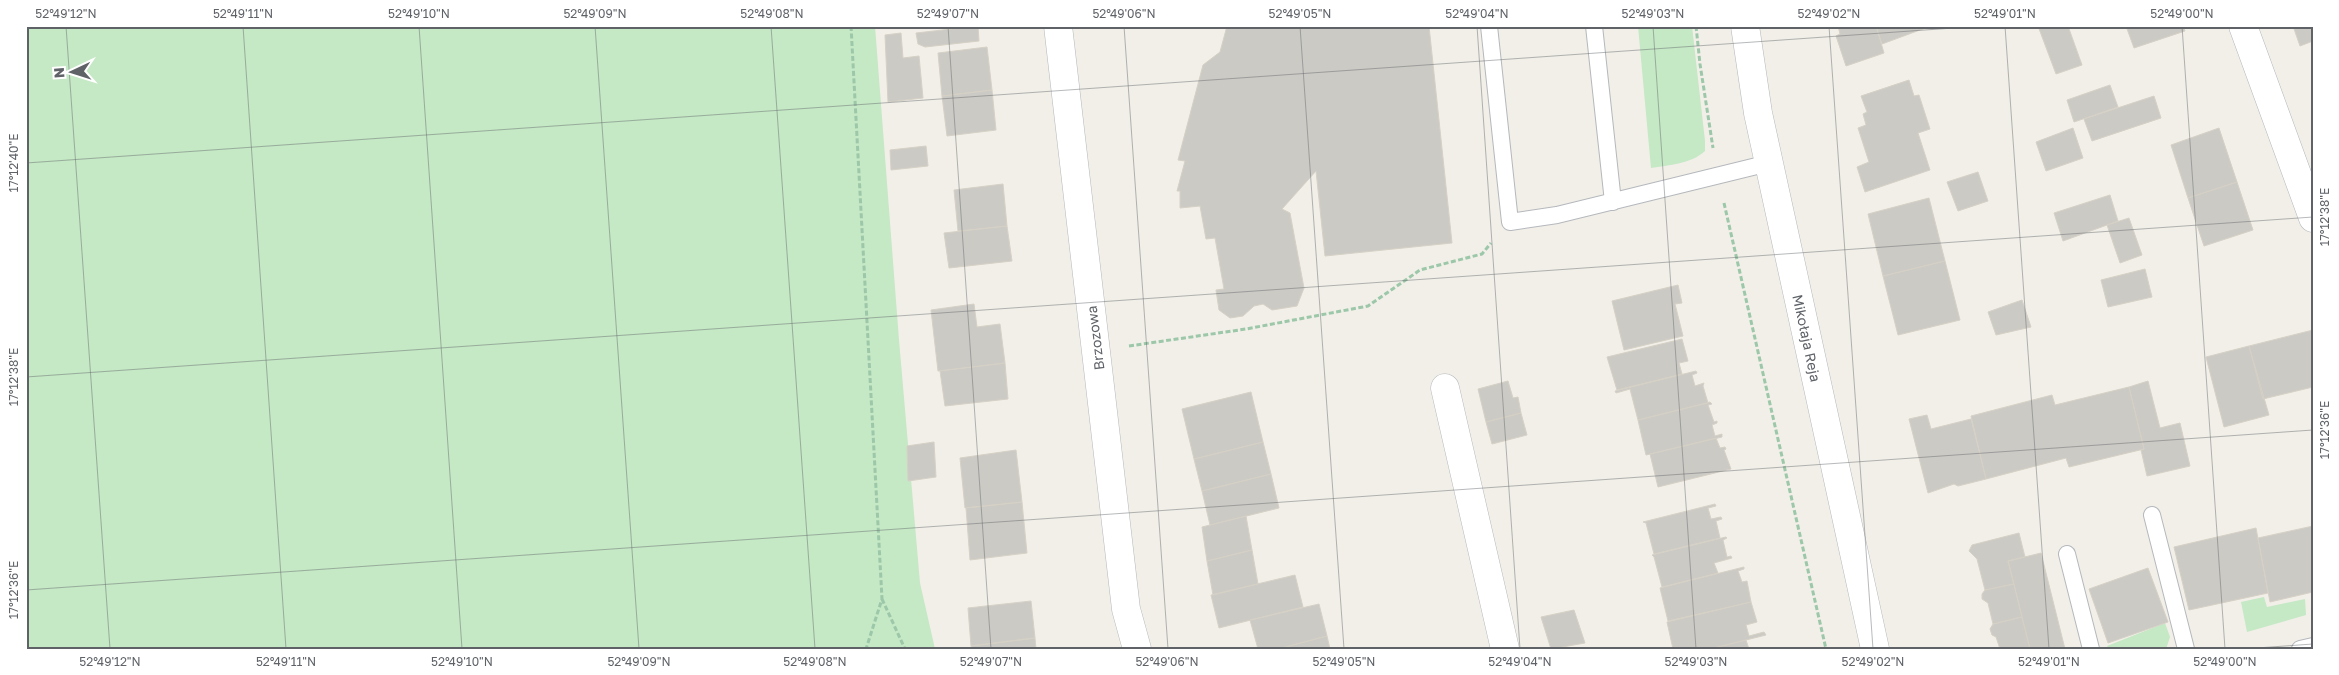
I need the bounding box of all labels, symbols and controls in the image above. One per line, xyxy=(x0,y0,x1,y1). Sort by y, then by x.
text: 52°49'12"N xyxy=(35,6,97,21)
text: 52°49'11"N xyxy=(213,6,273,21)
text: 52°49'10"N xyxy=(388,6,450,21)
text: 52°49'09"N xyxy=(563,6,627,21)
text: 52°49'08"N xyxy=(740,6,804,21)
text: 52°49'07"N xyxy=(917,6,979,21)
text: 52°49'06"N xyxy=(1092,6,1156,21)
text: 52°49'05"N xyxy=(1269,6,1331,21)
text: 52°49'04"N xyxy=(1445,6,1509,21)
text: 52°49'03"N xyxy=(1621,6,1685,21)
text: 52°49'02"N xyxy=(1798,6,1860,21)
text: 52°49'01"N xyxy=(1974,6,2036,21)
text: 52°49'00"N xyxy=(2150,6,2214,21)
north arrow xyxy=(48,48,98,98)
text: N xyxy=(50,67,67,79)
text: 17°12'40"E xyxy=(6,133,21,193)
text: 17°12'38"E xyxy=(2317,188,2332,246)
street label: Mikołaja Reja xyxy=(1789,293,1825,383)
street label: Brzozowa xyxy=(1083,305,1107,371)
text: 17°12'38"E xyxy=(6,348,21,406)
text: 17°12'36"E xyxy=(2317,401,2332,459)
text: 17°12'36"E xyxy=(6,561,21,619)
text: 52°49'12"N xyxy=(79,654,141,669)
text: 52°49'11"N xyxy=(256,654,316,669)
text: 52°49'10"N xyxy=(431,654,493,669)
text: 52°49'09"N xyxy=(607,654,671,669)
text: 52°49'08"N xyxy=(783,654,847,669)
text: 52°49'07"N xyxy=(960,654,1022,669)
text: 52°49'06"N xyxy=(1135,654,1199,669)
text: 52°49'05"N xyxy=(1313,654,1375,669)
text: 52°49'04"N xyxy=(1488,654,1552,669)
text: 52°49'03"N xyxy=(1664,654,1728,669)
text: 52°49'02"N xyxy=(1842,654,1904,669)
text: 52°49'01"N xyxy=(2018,654,2080,669)
text: 52°49'00"N xyxy=(2193,654,2257,669)

